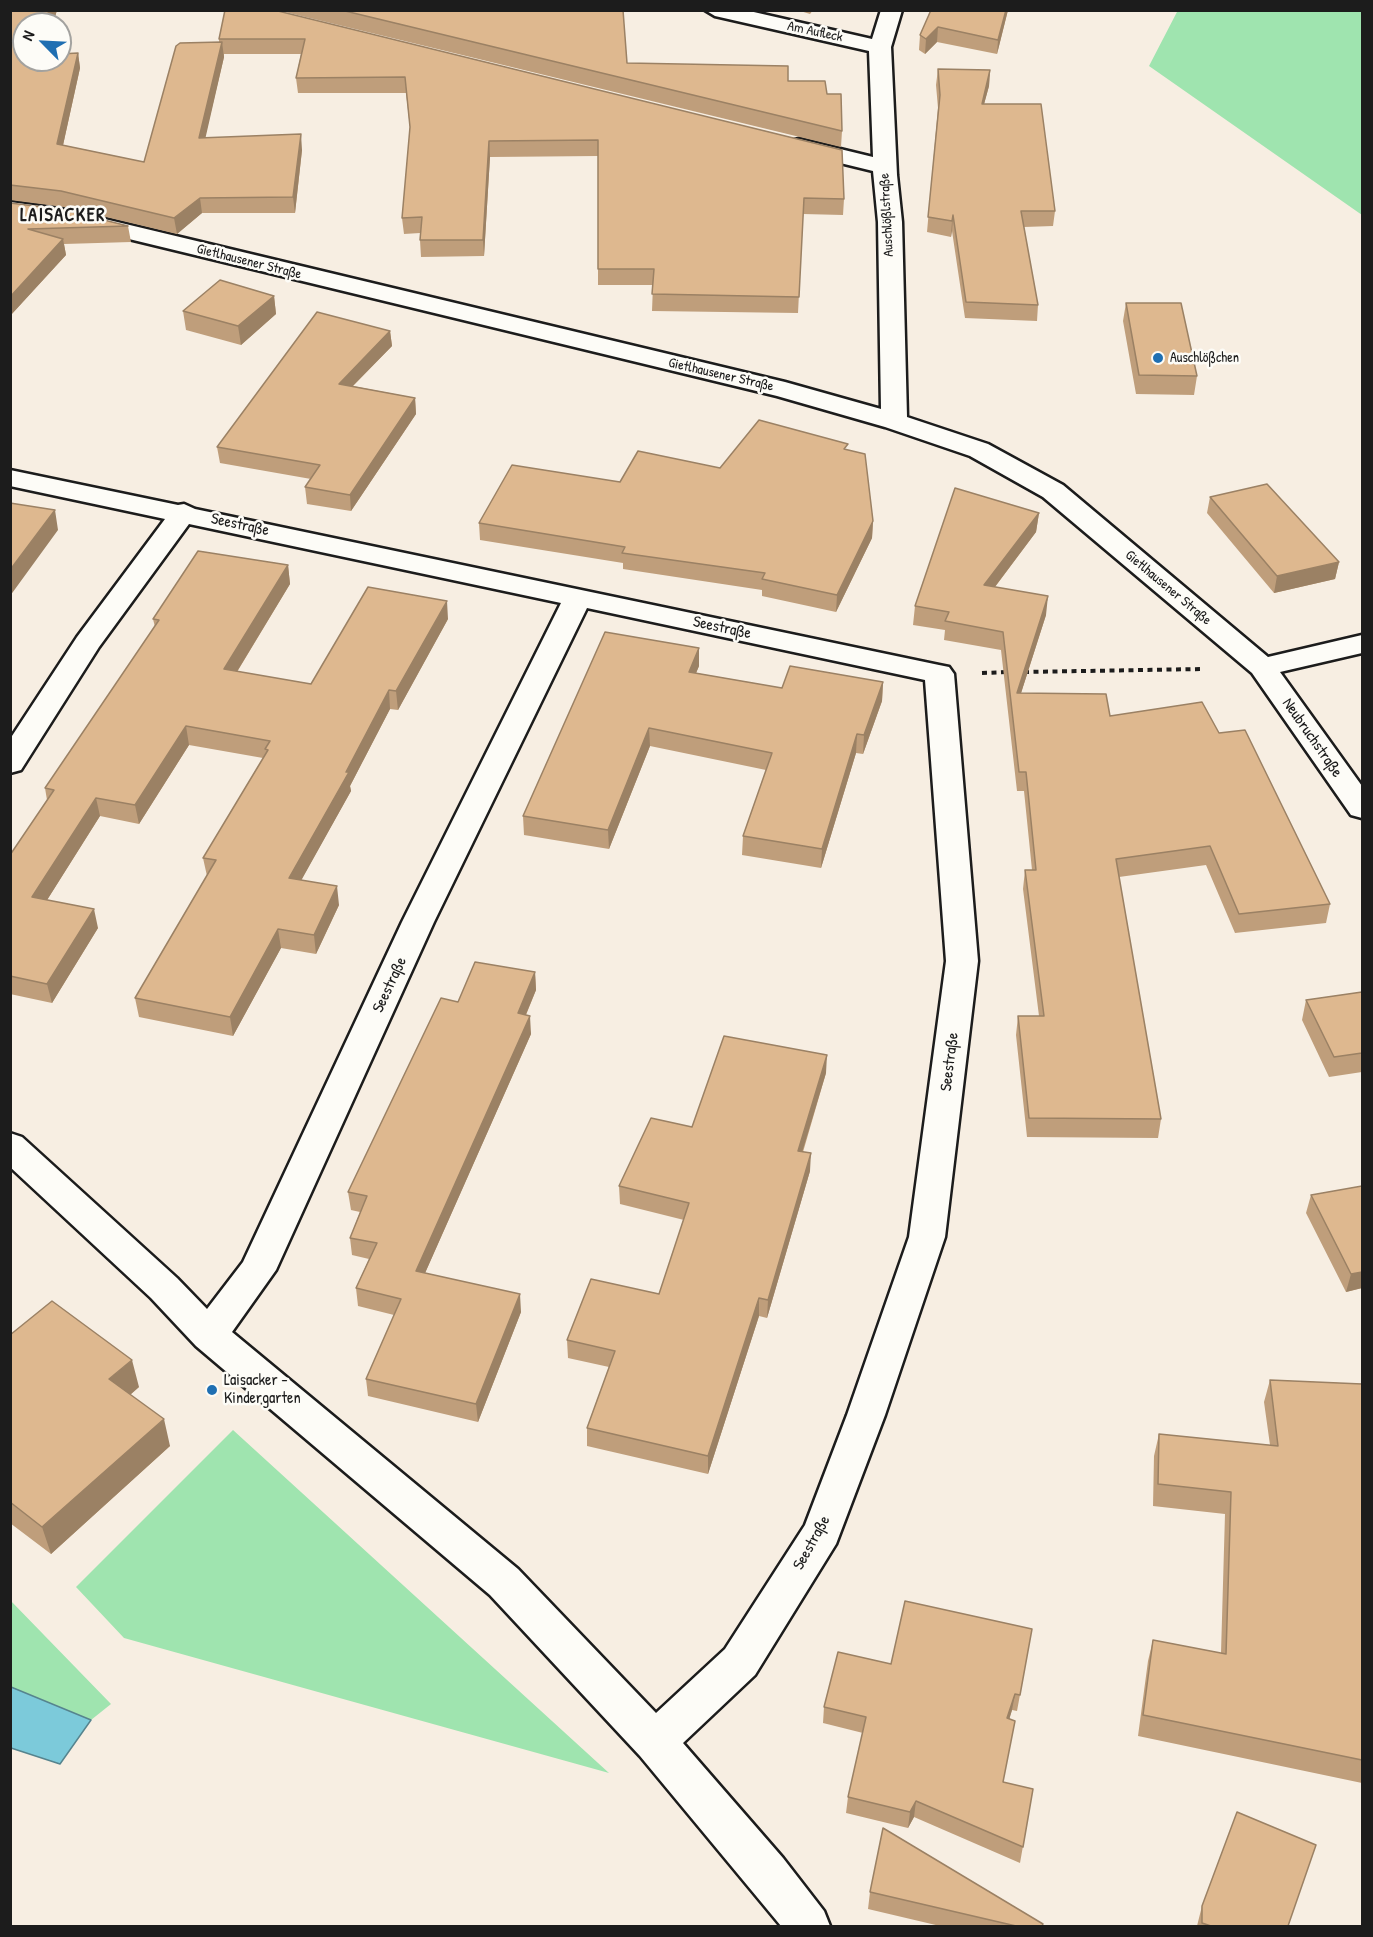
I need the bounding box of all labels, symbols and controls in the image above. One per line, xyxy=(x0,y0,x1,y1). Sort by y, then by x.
north arrow xyxy=(12,12,72,72)
street label: Am Aufleck xyxy=(786,18,844,46)
text: N xyxy=(16,27,39,44)
street label: Auschlößlstraße xyxy=(876,173,898,257)
district label: LAISACKER xyxy=(20,205,106,227)
street label: Gietlhausener Straße xyxy=(195,241,303,283)
place label: Auschlößchen xyxy=(1170,350,1239,366)
marker: Auschlößchen xyxy=(1151,351,1165,365)
street label: Gietlhausener Straße xyxy=(667,355,775,395)
street label: Seestraße xyxy=(209,509,271,541)
street label: Gietlhausener Straße xyxy=(1121,547,1215,629)
street label: Seestraße xyxy=(691,612,753,644)
street label: Neubruchstraße xyxy=(1278,695,1346,781)
street label: Seestraße xyxy=(369,954,411,1016)
street label: Seestraße xyxy=(937,1032,963,1092)
place label: Laisacker - Kindergarten xyxy=(224,1371,301,1409)
marker: Laisacker - Kindergarten xyxy=(205,1383,219,1397)
street label: Seestraße xyxy=(789,1513,835,1573)

